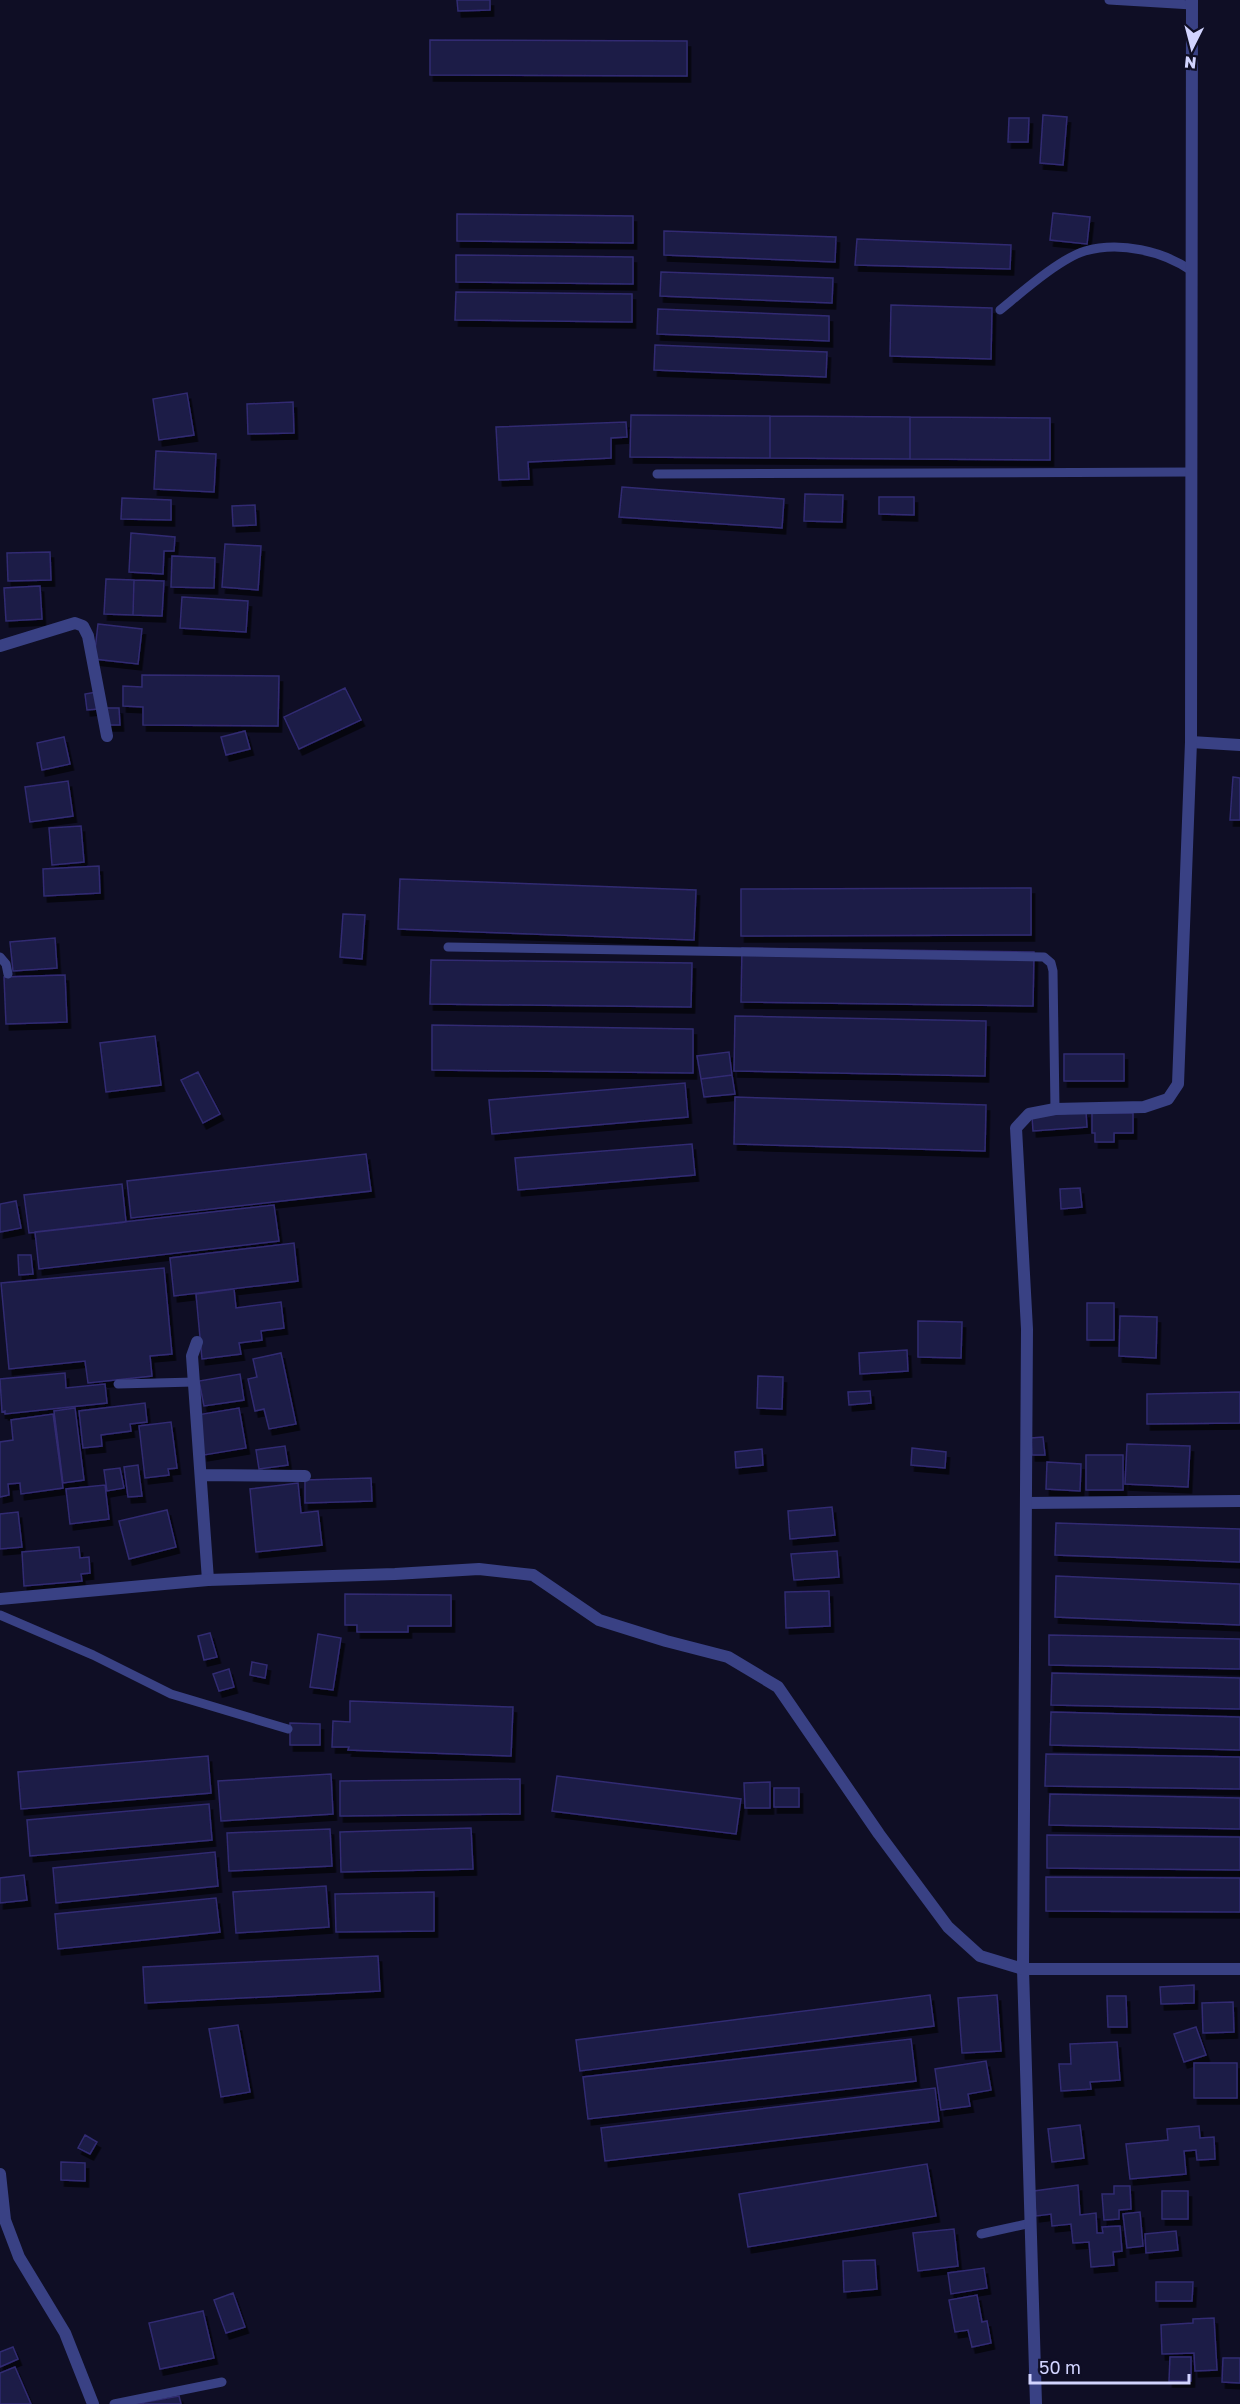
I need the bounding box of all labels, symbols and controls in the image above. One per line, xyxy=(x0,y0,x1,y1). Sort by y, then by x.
north arrow xyxy=(1162,18,1222,78)
text: N xyxy=(1183,52,1198,73)
scale bar xyxy=(1030,2347,1189,2385)
text: 50 m xyxy=(1039,2356,1081,2378)

